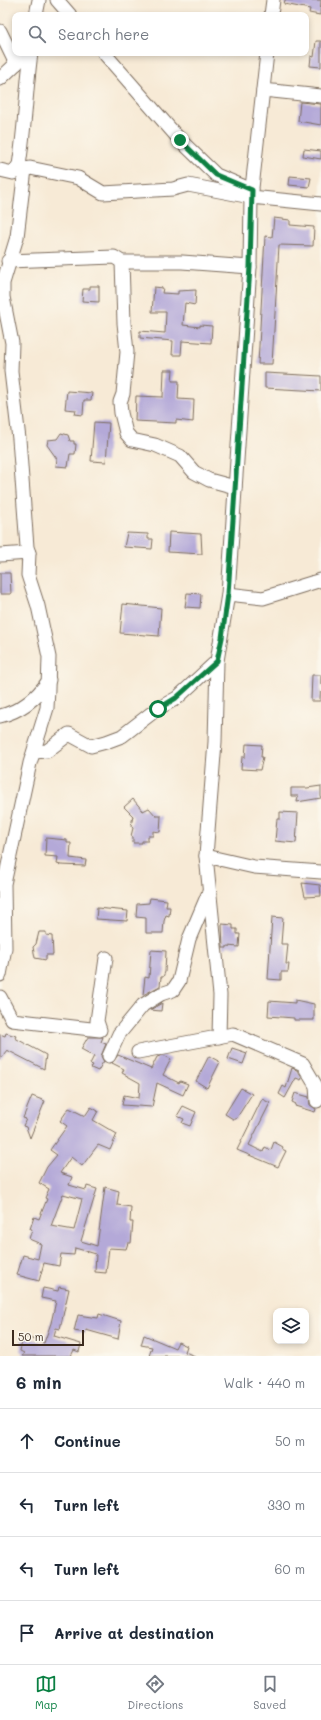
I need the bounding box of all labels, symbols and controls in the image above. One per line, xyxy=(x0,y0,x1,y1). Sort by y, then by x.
search box xyxy=(12,12,309,56)
icon: search xyxy=(26,23,48,45)
text: Search here xyxy=(58,24,149,44)
route end xyxy=(171,131,189,149)
route start xyxy=(149,700,167,718)
map controls xyxy=(273,1308,309,1344)
button: layers xyxy=(273,1308,309,1344)
scale bar xyxy=(12,1328,84,1347)
text: 50 m xyxy=(18,1329,44,1344)
text: 6 min xyxy=(16,1371,61,1393)
text: Walk · 440 m xyxy=(224,1374,305,1391)
icon: ahead xyxy=(16,1430,38,1452)
text: Continue xyxy=(54,1431,121,1451)
text: 50 m xyxy=(275,1432,305,1449)
icon: left xyxy=(16,1494,38,1516)
text: Turn left xyxy=(54,1495,119,1515)
text: 330 m xyxy=(267,1496,305,1513)
icon: left xyxy=(16,1558,38,1580)
text: Turn left xyxy=(54,1559,119,1579)
text: 60 m xyxy=(275,1560,305,1577)
icon: arrive xyxy=(16,1622,38,1644)
text: Arrive at destination xyxy=(54,1623,214,1643)
tab: Map xyxy=(35,1673,57,1712)
tab: Directions xyxy=(127,1673,183,1712)
tab: Saved xyxy=(253,1673,286,1712)

